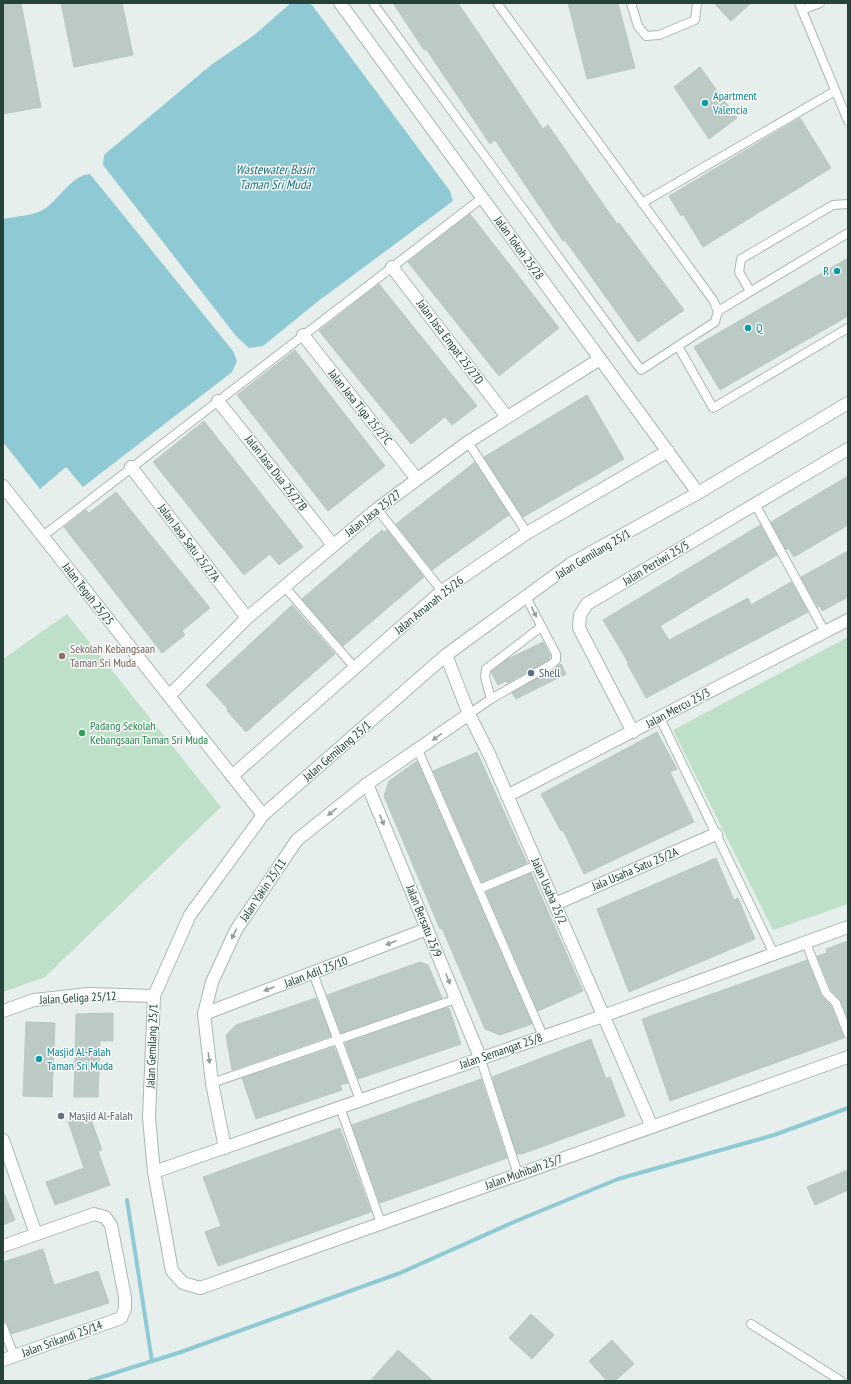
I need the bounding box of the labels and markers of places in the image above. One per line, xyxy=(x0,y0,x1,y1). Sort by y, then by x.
place label: Apartment Valencia xyxy=(712,88,758,117)
marker: Apartment Valencia xyxy=(700,98,710,108)
place label: R xyxy=(823,263,829,278)
marker: R xyxy=(832,266,842,276)
place label: Q xyxy=(756,320,763,335)
marker: Q xyxy=(743,323,753,333)
place label: Sekolah Kebangsaan Taman Sri Muda xyxy=(70,641,155,670)
marker: Sekolah Kebangsaan Taman Sri Muda xyxy=(57,651,67,661)
place label: Shell xyxy=(539,665,560,680)
marker: Shell xyxy=(526,668,536,678)
place label: Padang Sekolah Kebangsaan Taman Sri Muda xyxy=(90,718,208,747)
marker: Padang Sekolah Kebangsaan Taman Sri Muda xyxy=(77,728,87,738)
place label: Masjid Al-Falah Taman Sri Muda xyxy=(47,1044,113,1073)
marker: Masjid Al-Falah Taman Sri Muda xyxy=(34,1054,44,1064)
place label: Masjid Al-Falah xyxy=(69,1108,133,1123)
marker: Masjid Al-Falah xyxy=(56,1111,66,1121)

